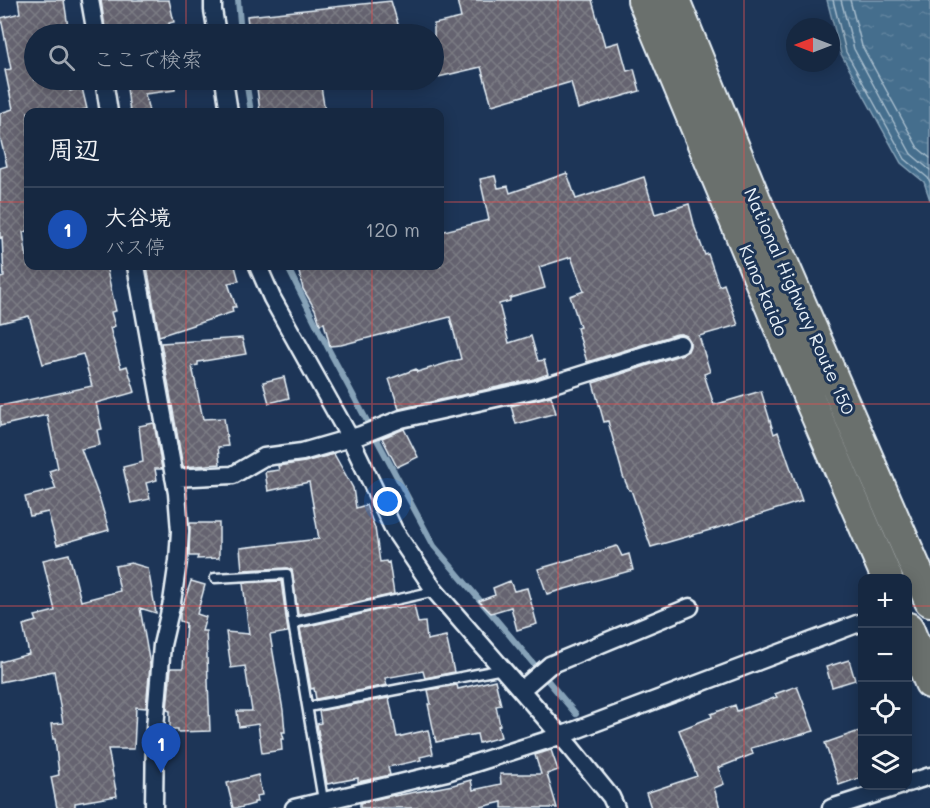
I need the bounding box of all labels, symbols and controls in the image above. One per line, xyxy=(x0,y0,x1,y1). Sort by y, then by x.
north arrow xyxy=(786,18,840,72)
search box xyxy=(24,24,444,90)
icon: search xyxy=(45,41,78,74)
text: ここで検索 xyxy=(93,44,203,73)
text: 周辺 xyxy=(48,132,100,166)
street label: National Highway Route 150 xyxy=(739,184,861,418)
text: 大谷境 xyxy=(105,202,171,231)
text: 1 xyxy=(63,216,72,242)
text: 120 m xyxy=(365,216,420,242)
text: バス停 xyxy=(105,233,165,259)
street label: Kuno-kaido xyxy=(734,240,794,340)
your location xyxy=(373,487,402,516)
map controls xyxy=(858,574,912,790)
button: + xyxy=(858,574,912,628)
button: − xyxy=(858,628,912,682)
button: locate xyxy=(858,682,912,736)
pin: 1 xyxy=(142,724,180,773)
button: layers xyxy=(858,736,912,790)

